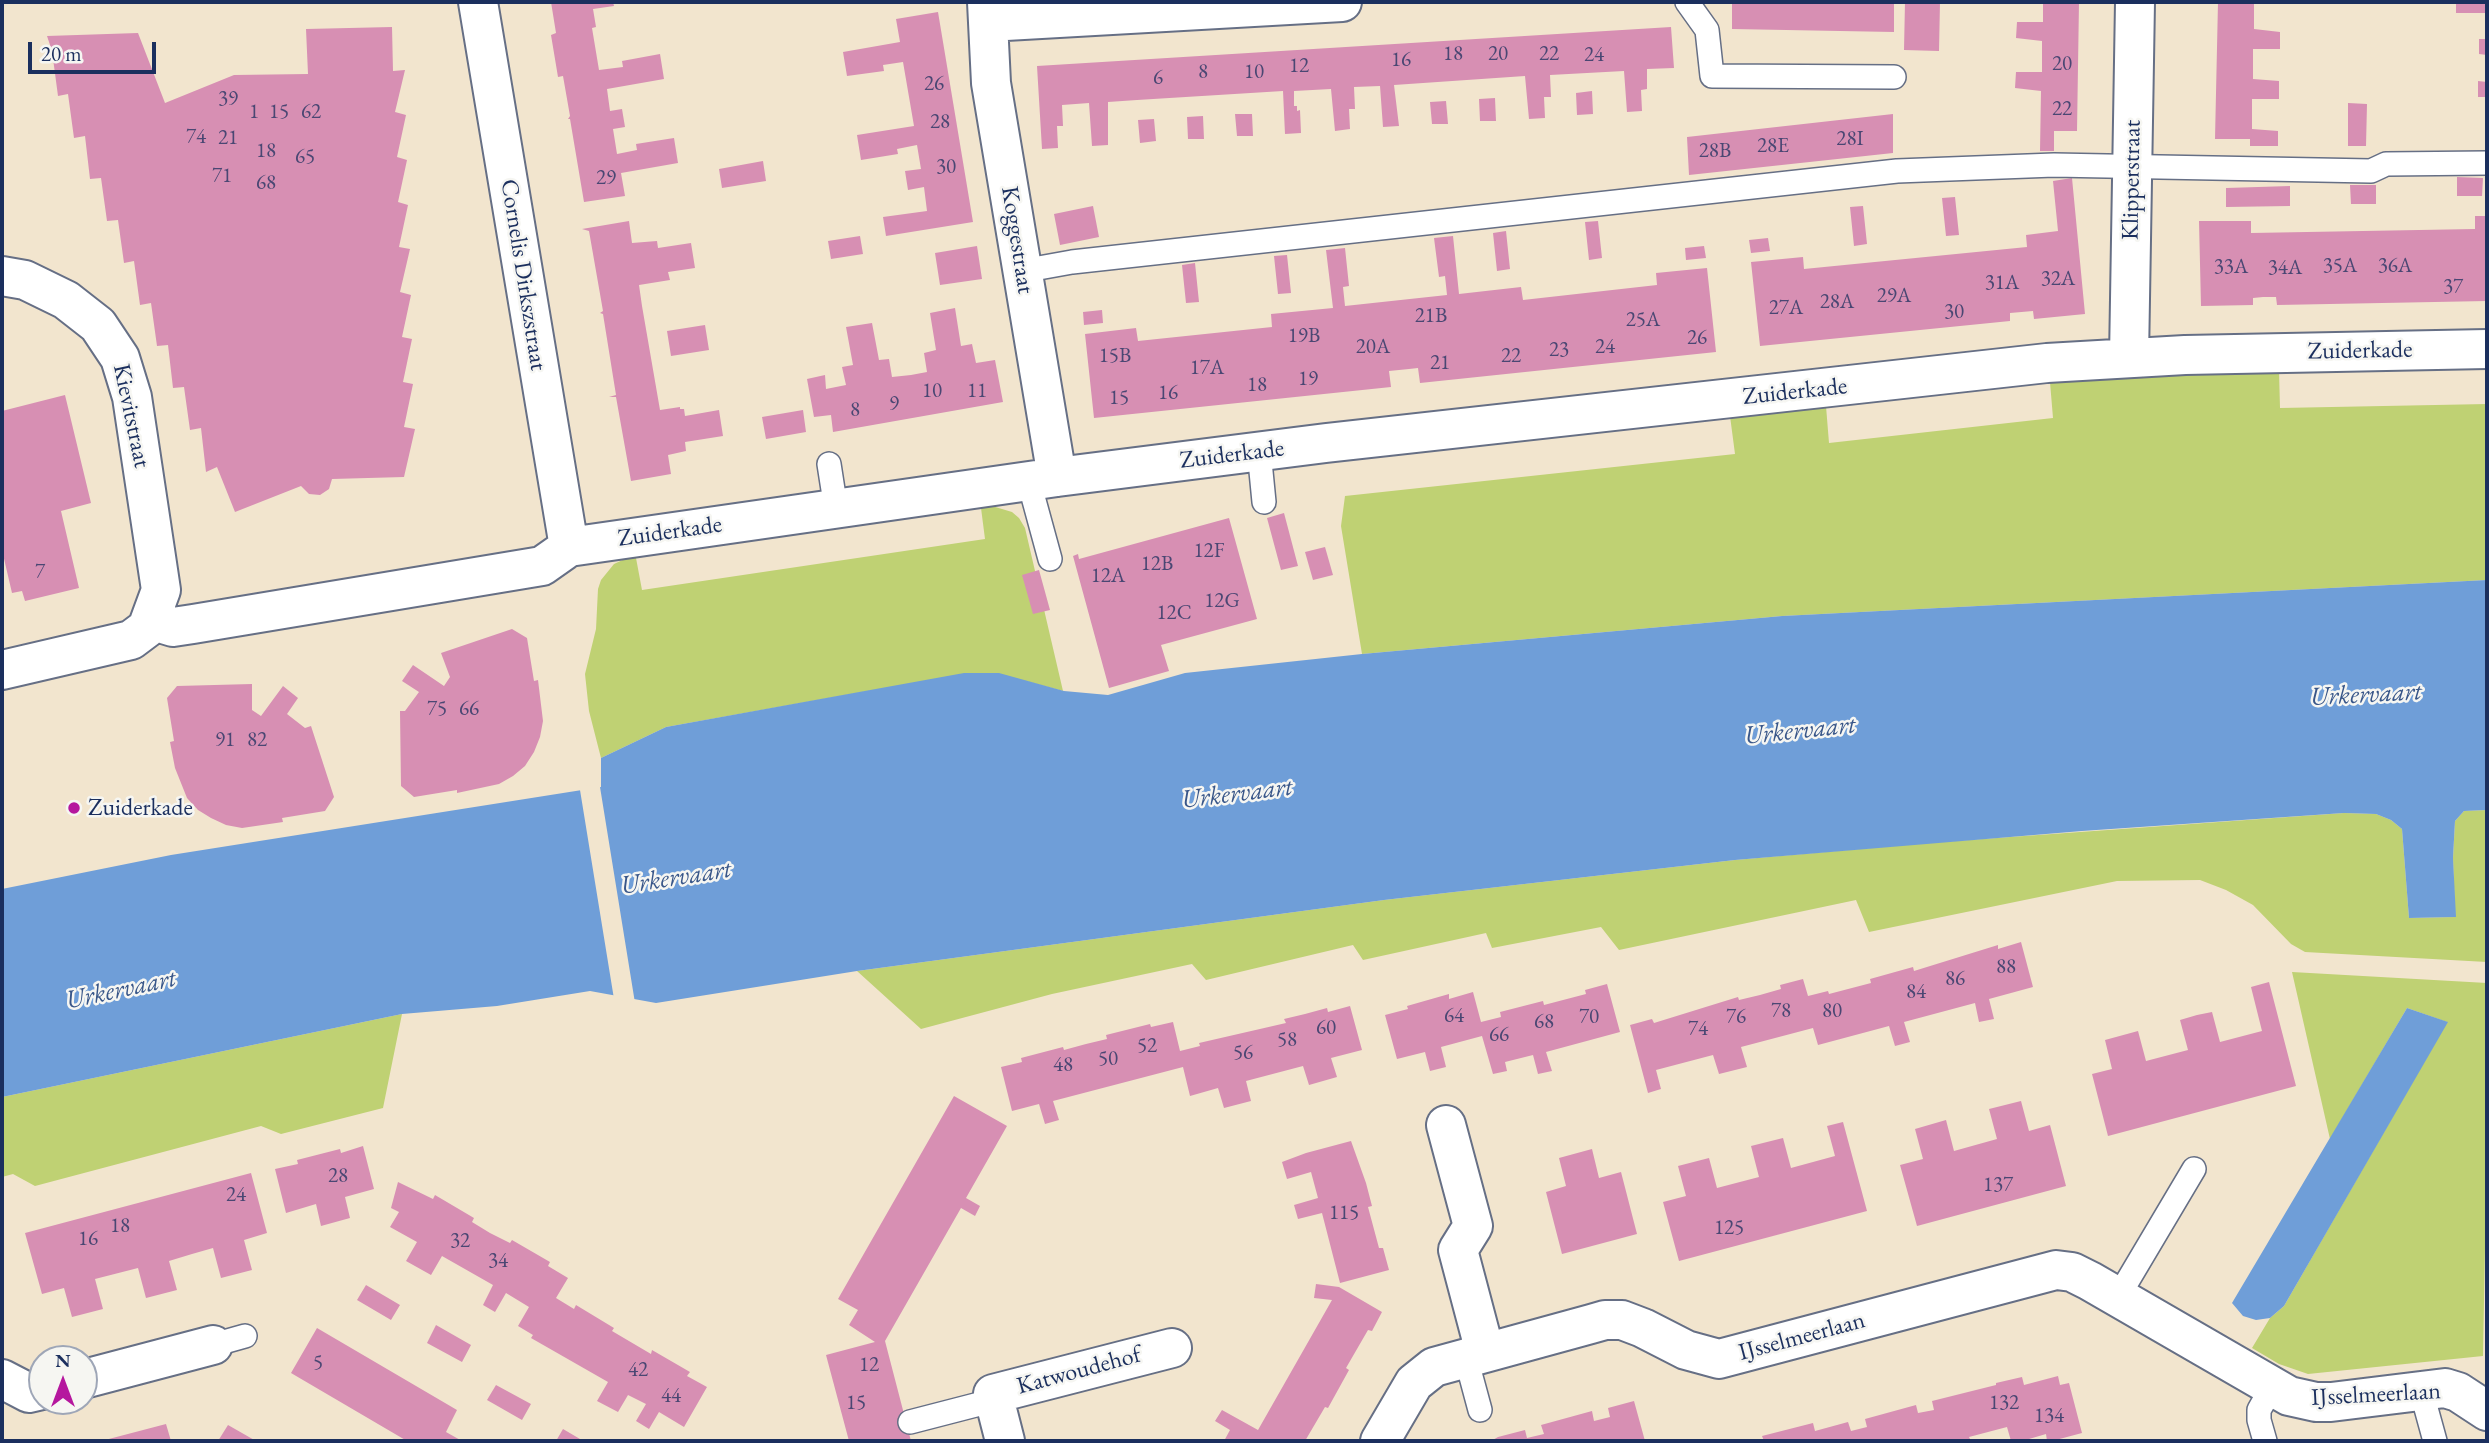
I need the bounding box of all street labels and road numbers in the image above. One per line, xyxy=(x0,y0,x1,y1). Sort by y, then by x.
street label: Klipperstraat xyxy=(2117,120,2147,240)
street label: Cornelis Dirkszstraat xyxy=(494,177,552,373)
street label: Koggestraat xyxy=(994,184,1040,296)
street label: Zuiderkade xyxy=(2307,336,2413,366)
street label: Kievitstraat xyxy=(106,361,156,471)
street label: Zuiderkade xyxy=(1741,372,1849,412)
street label: Zuiderkade xyxy=(1178,434,1286,476)
street label: Zuiderkade xyxy=(616,510,724,554)
street label: IJsselmeerlaan xyxy=(1736,1306,1868,1368)
street label: Katwoudehof xyxy=(1014,1341,1144,1401)
street label: IJsselmeerlaan xyxy=(2310,1377,2442,1413)

